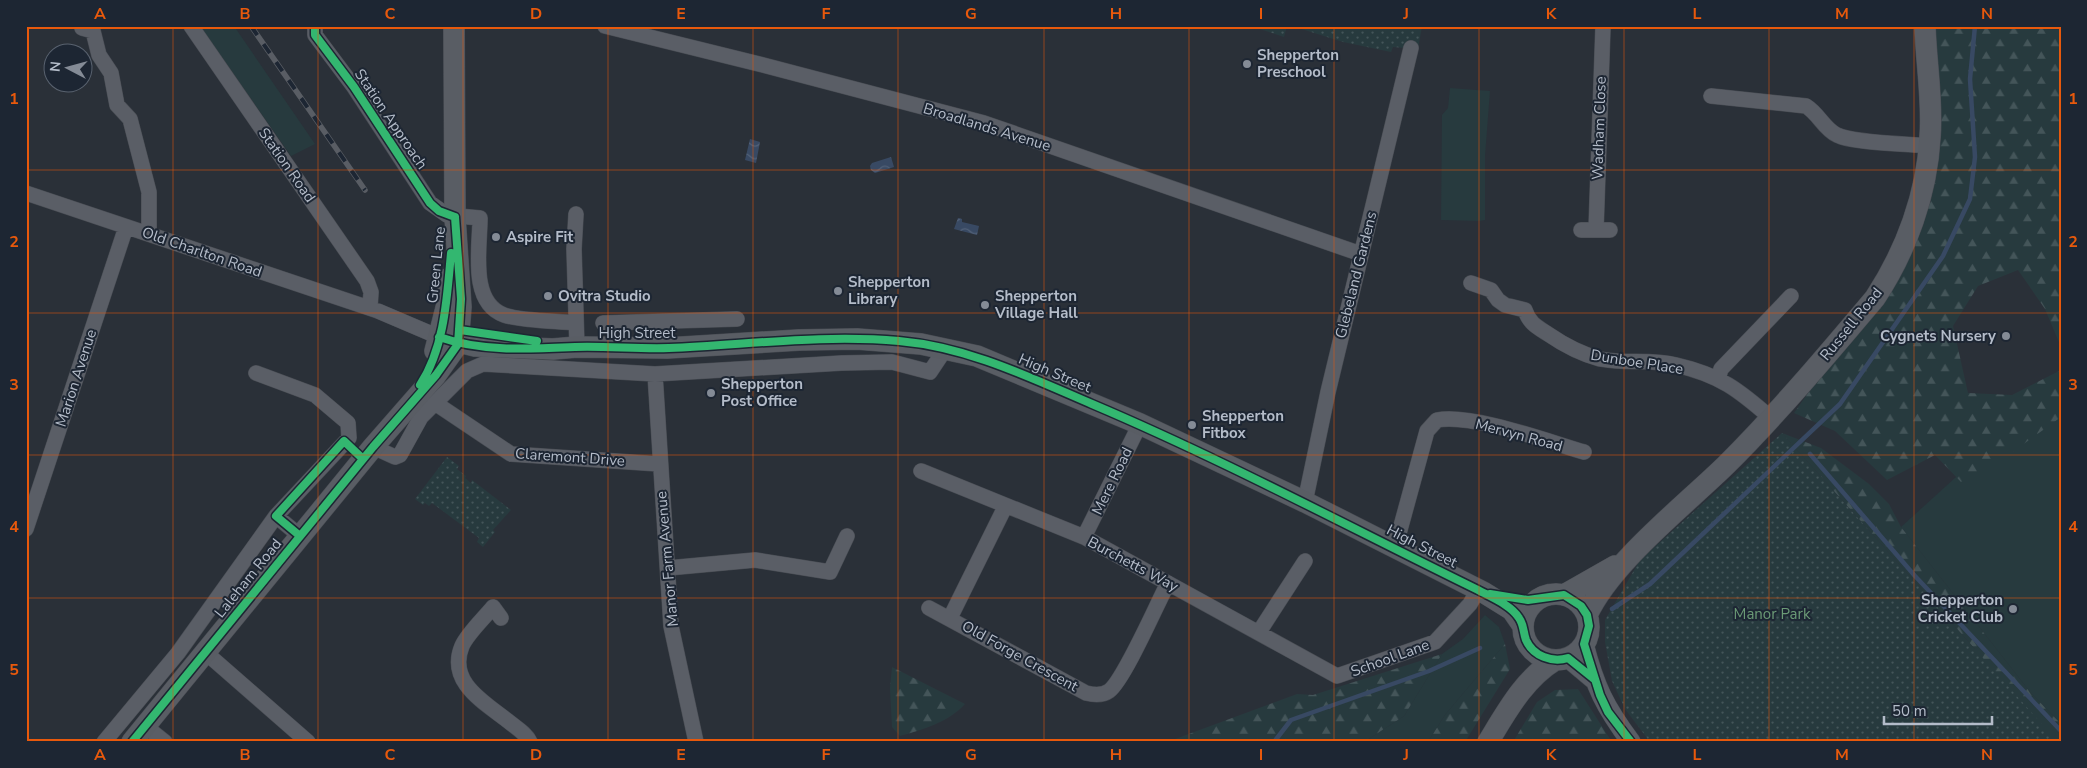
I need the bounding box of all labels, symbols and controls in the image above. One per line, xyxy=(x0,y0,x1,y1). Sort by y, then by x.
text: A xyxy=(94,3,106,25)
text: B xyxy=(239,3,251,25)
text: C xyxy=(385,3,396,25)
text: D xyxy=(530,3,542,25)
text: E xyxy=(676,3,686,25)
text: F xyxy=(822,3,831,25)
text: G xyxy=(965,3,977,25)
text: H xyxy=(1110,3,1122,25)
text: I xyxy=(1259,3,1263,25)
text: J xyxy=(1402,3,1409,25)
text: K xyxy=(1546,3,1558,25)
text: L xyxy=(1693,3,1702,25)
text: M xyxy=(1835,3,1849,25)
text: N xyxy=(1981,3,1993,25)
north arrow xyxy=(42,42,92,92)
place label: Shepperton Preschool xyxy=(1257,45,1339,82)
marker: Shepperton Preschool xyxy=(1241,58,1253,70)
text: N xyxy=(46,60,66,73)
street label: Station Approach xyxy=(350,65,432,173)
street label: Wadham Close xyxy=(1587,76,1611,180)
text: 1 xyxy=(9,88,19,110)
text: 1 xyxy=(2068,88,2078,110)
street label: Broadlands Avenue xyxy=(921,98,1053,156)
street label: Station Road xyxy=(254,124,320,206)
street label: Glebeland Gardens xyxy=(1331,209,1381,341)
street label: Old Charlton Road xyxy=(139,222,265,282)
street label: Green Lane xyxy=(422,226,450,304)
place label: Aspire Fit xyxy=(506,227,573,247)
text: 2 xyxy=(9,231,19,253)
marker: Aspire Fit xyxy=(490,231,502,243)
text: 2 xyxy=(2068,231,2078,253)
place label: Shepperton Library xyxy=(848,272,930,309)
street label: Russell Road xyxy=(1815,283,1887,365)
marker: Shepperton Library xyxy=(832,285,844,297)
place label: Ovitra Studio xyxy=(558,286,651,306)
place label: Shepperton Village Hall xyxy=(994,286,1078,323)
marker: Ovitra Studio xyxy=(542,290,554,302)
marker: Shepperton Village Hall xyxy=(979,299,991,311)
street label: High Street xyxy=(599,323,676,343)
place label: Cygnets Nursery xyxy=(1880,326,1996,346)
street label: Marion Avenue xyxy=(51,327,101,429)
marker: Cygnets Nursery xyxy=(2000,330,2012,342)
street label: Dunboe Place xyxy=(1589,345,1685,379)
street label: High Street xyxy=(1016,349,1095,398)
text: 3 xyxy=(9,374,19,396)
place label: Shepperton Post Office xyxy=(721,374,803,411)
text: 3 xyxy=(2068,374,2078,396)
marker: Shepperton Post Office xyxy=(705,387,717,399)
place label: Shepperton Fitbox xyxy=(1202,406,1284,443)
street label: Mervyn Road xyxy=(1473,414,1565,456)
marker: Shepperton Fitbox xyxy=(1186,419,1198,431)
street label: Claremont Drive xyxy=(514,443,626,471)
street label: Mere Road xyxy=(1087,444,1137,518)
street label: Manor Farm Avenue xyxy=(651,490,683,628)
text: 4 xyxy=(9,516,19,538)
text: 4 xyxy=(2068,516,2078,538)
street label: High Street xyxy=(1383,520,1461,573)
street label: Burchetts Way xyxy=(1084,532,1182,596)
street label: Laleham Road xyxy=(210,534,286,622)
place label: Shepperton Cricket Club xyxy=(1918,590,2003,627)
marker: Shepperton Cricket Club xyxy=(2007,603,2019,615)
park label: Manor Park xyxy=(1734,604,1811,624)
street label: Old Forge Crescent xyxy=(958,616,1082,697)
street label: School Lane xyxy=(1348,635,1432,681)
text: 5 xyxy=(9,659,19,681)
text: 5 xyxy=(2068,659,2078,681)
scale bar xyxy=(1884,693,1992,725)
text: 50 m xyxy=(1892,701,1927,721)
text: A xyxy=(94,744,106,766)
text: B xyxy=(239,744,251,766)
text: C xyxy=(385,744,396,766)
text: D xyxy=(530,744,542,766)
text: E xyxy=(676,744,686,766)
text: F xyxy=(822,744,831,766)
text: G xyxy=(965,744,977,766)
text: H xyxy=(1110,744,1122,766)
text: I xyxy=(1259,744,1263,766)
text: J xyxy=(1402,744,1409,766)
text: K xyxy=(1546,744,1558,766)
text: L xyxy=(1693,744,1702,766)
text: M xyxy=(1835,744,1849,766)
text: N xyxy=(1981,744,1993,766)

